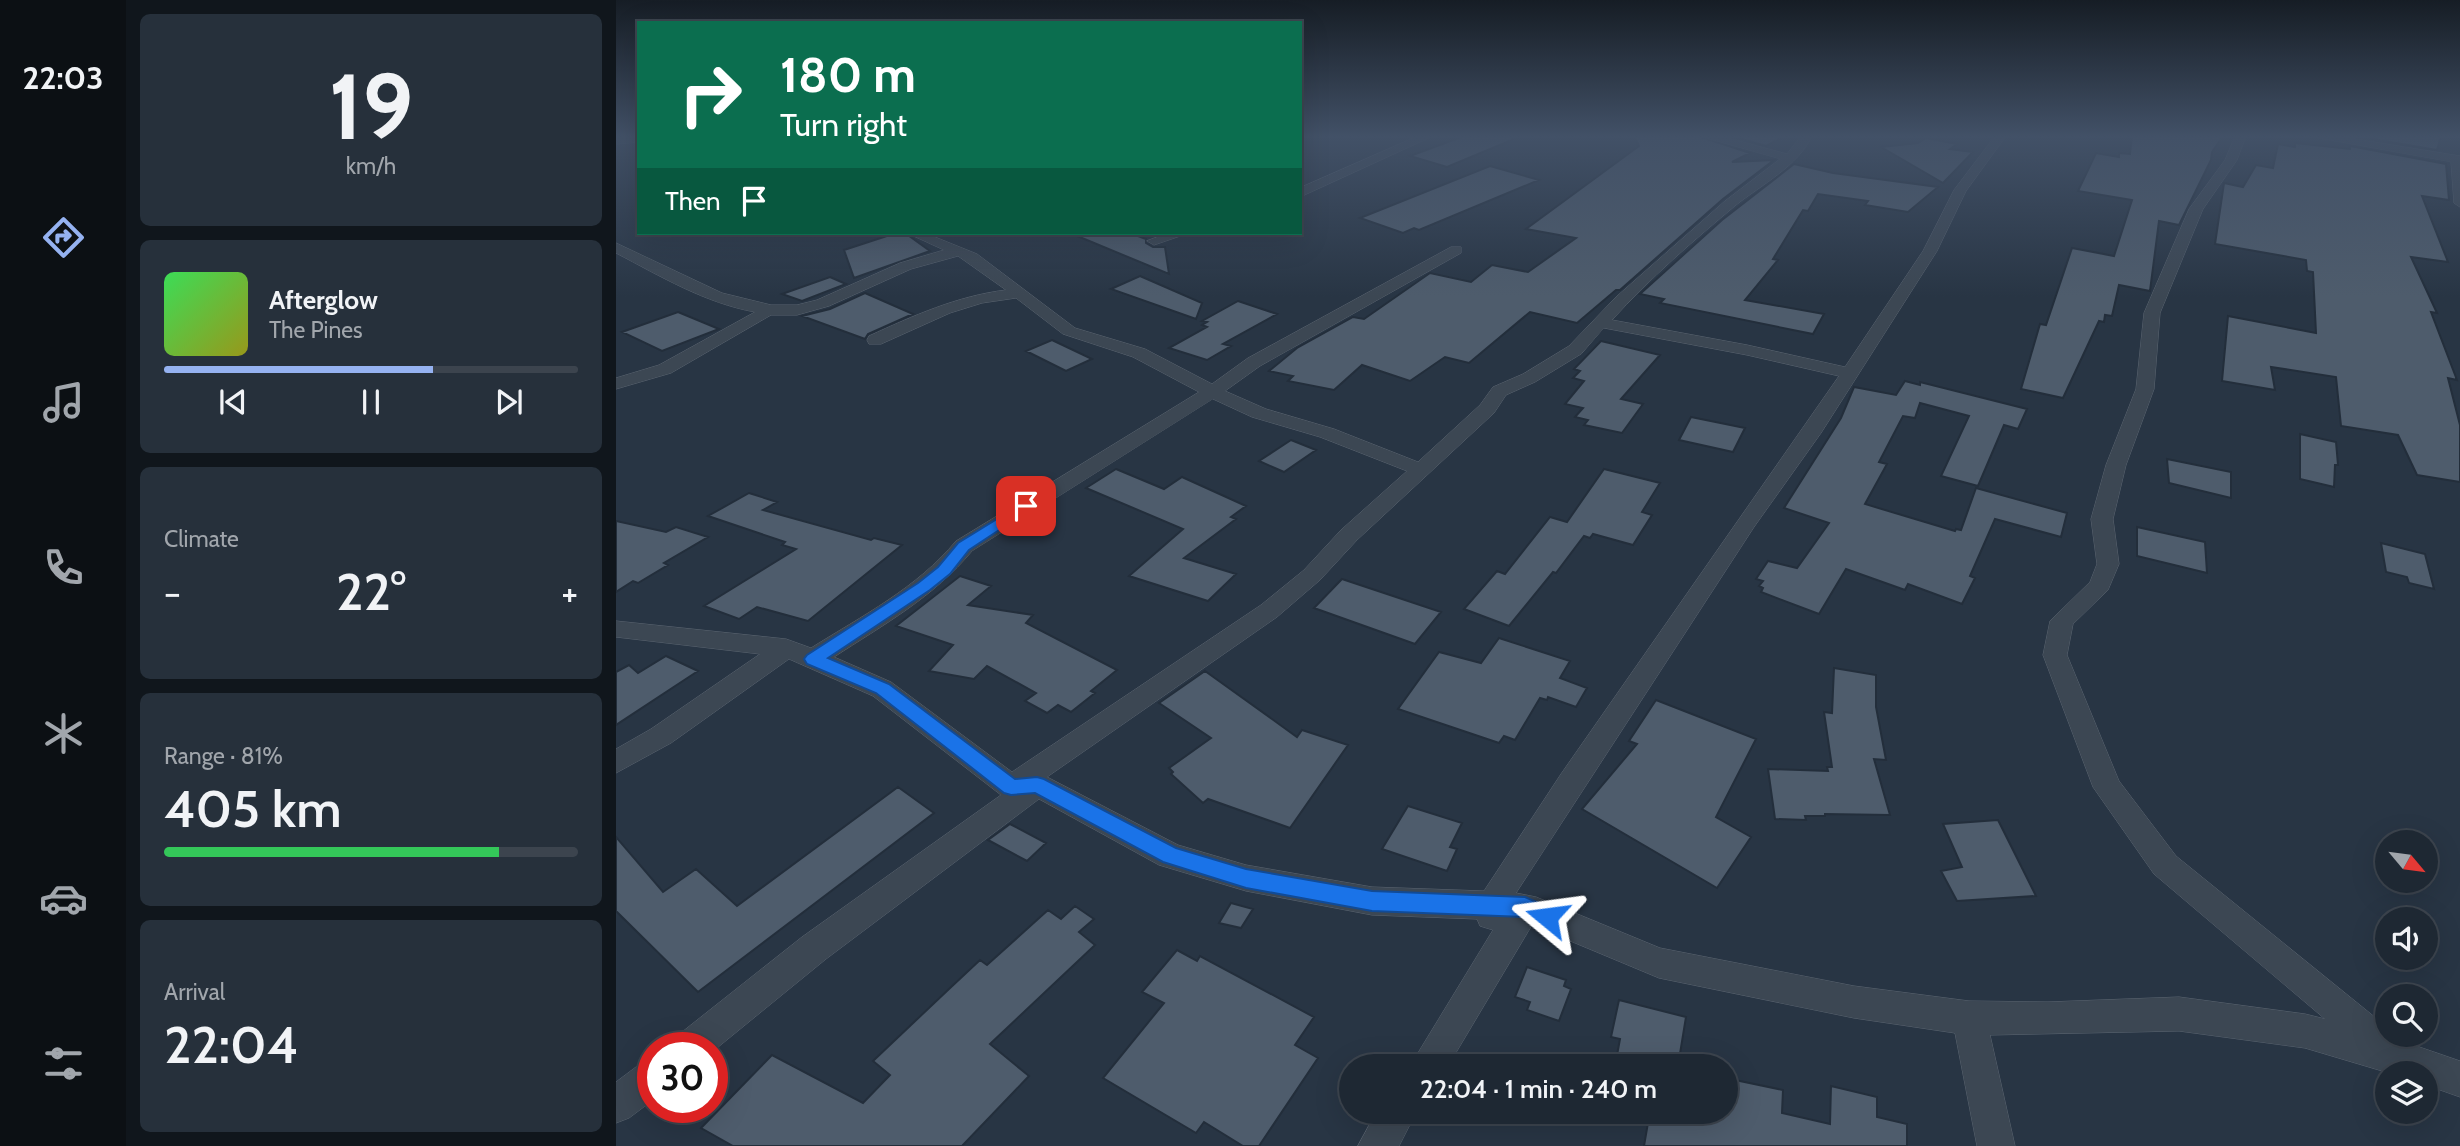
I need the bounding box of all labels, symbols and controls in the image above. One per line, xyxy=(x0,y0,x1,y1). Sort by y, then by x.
text: 180 m xyxy=(780,45,916,104)
icon: right xyxy=(665,49,756,140)
text: 19 xyxy=(329,51,413,162)
text: 22:03 xyxy=(23,58,103,97)
text: Turn right xyxy=(780,105,907,144)
text: km/h xyxy=(346,152,396,180)
icon: arrive xyxy=(735,182,773,220)
text: Then xyxy=(665,185,721,217)
icon: directions xyxy=(39,213,88,262)
text: Afterglow xyxy=(269,284,378,316)
text: The Pines xyxy=(269,316,363,344)
icon: music xyxy=(39,378,88,427)
icon: previous xyxy=(214,383,252,421)
icon: pause xyxy=(352,383,390,421)
icon: next xyxy=(490,383,528,421)
pin xyxy=(996,476,1056,536)
icon: arrive xyxy=(1007,487,1045,525)
text: Climate xyxy=(164,525,239,553)
icon: phone xyxy=(39,543,88,592)
text: 22° xyxy=(336,560,406,623)
text: − xyxy=(164,569,181,616)
text: + xyxy=(561,569,578,616)
icon: climate xyxy=(39,709,88,758)
text: Range · 81% xyxy=(164,742,283,770)
text: 405 km xyxy=(164,777,342,840)
north arrow xyxy=(2375,830,2438,892)
map controls xyxy=(2375,830,2438,1124)
icon: car xyxy=(39,874,88,923)
position arrow xyxy=(1510,880,1584,954)
button: sound xyxy=(2375,907,2438,970)
text: Arrival xyxy=(164,978,225,1006)
button: search xyxy=(2375,984,2438,1047)
text: 22:04 xyxy=(164,1013,298,1076)
speed limit sign: 30 xyxy=(637,1032,728,1123)
icon: filters xyxy=(39,1039,88,1088)
button: layers xyxy=(2375,1061,2438,1124)
text: 22:04 · 1 min · 240 m xyxy=(1420,1073,1657,1105)

